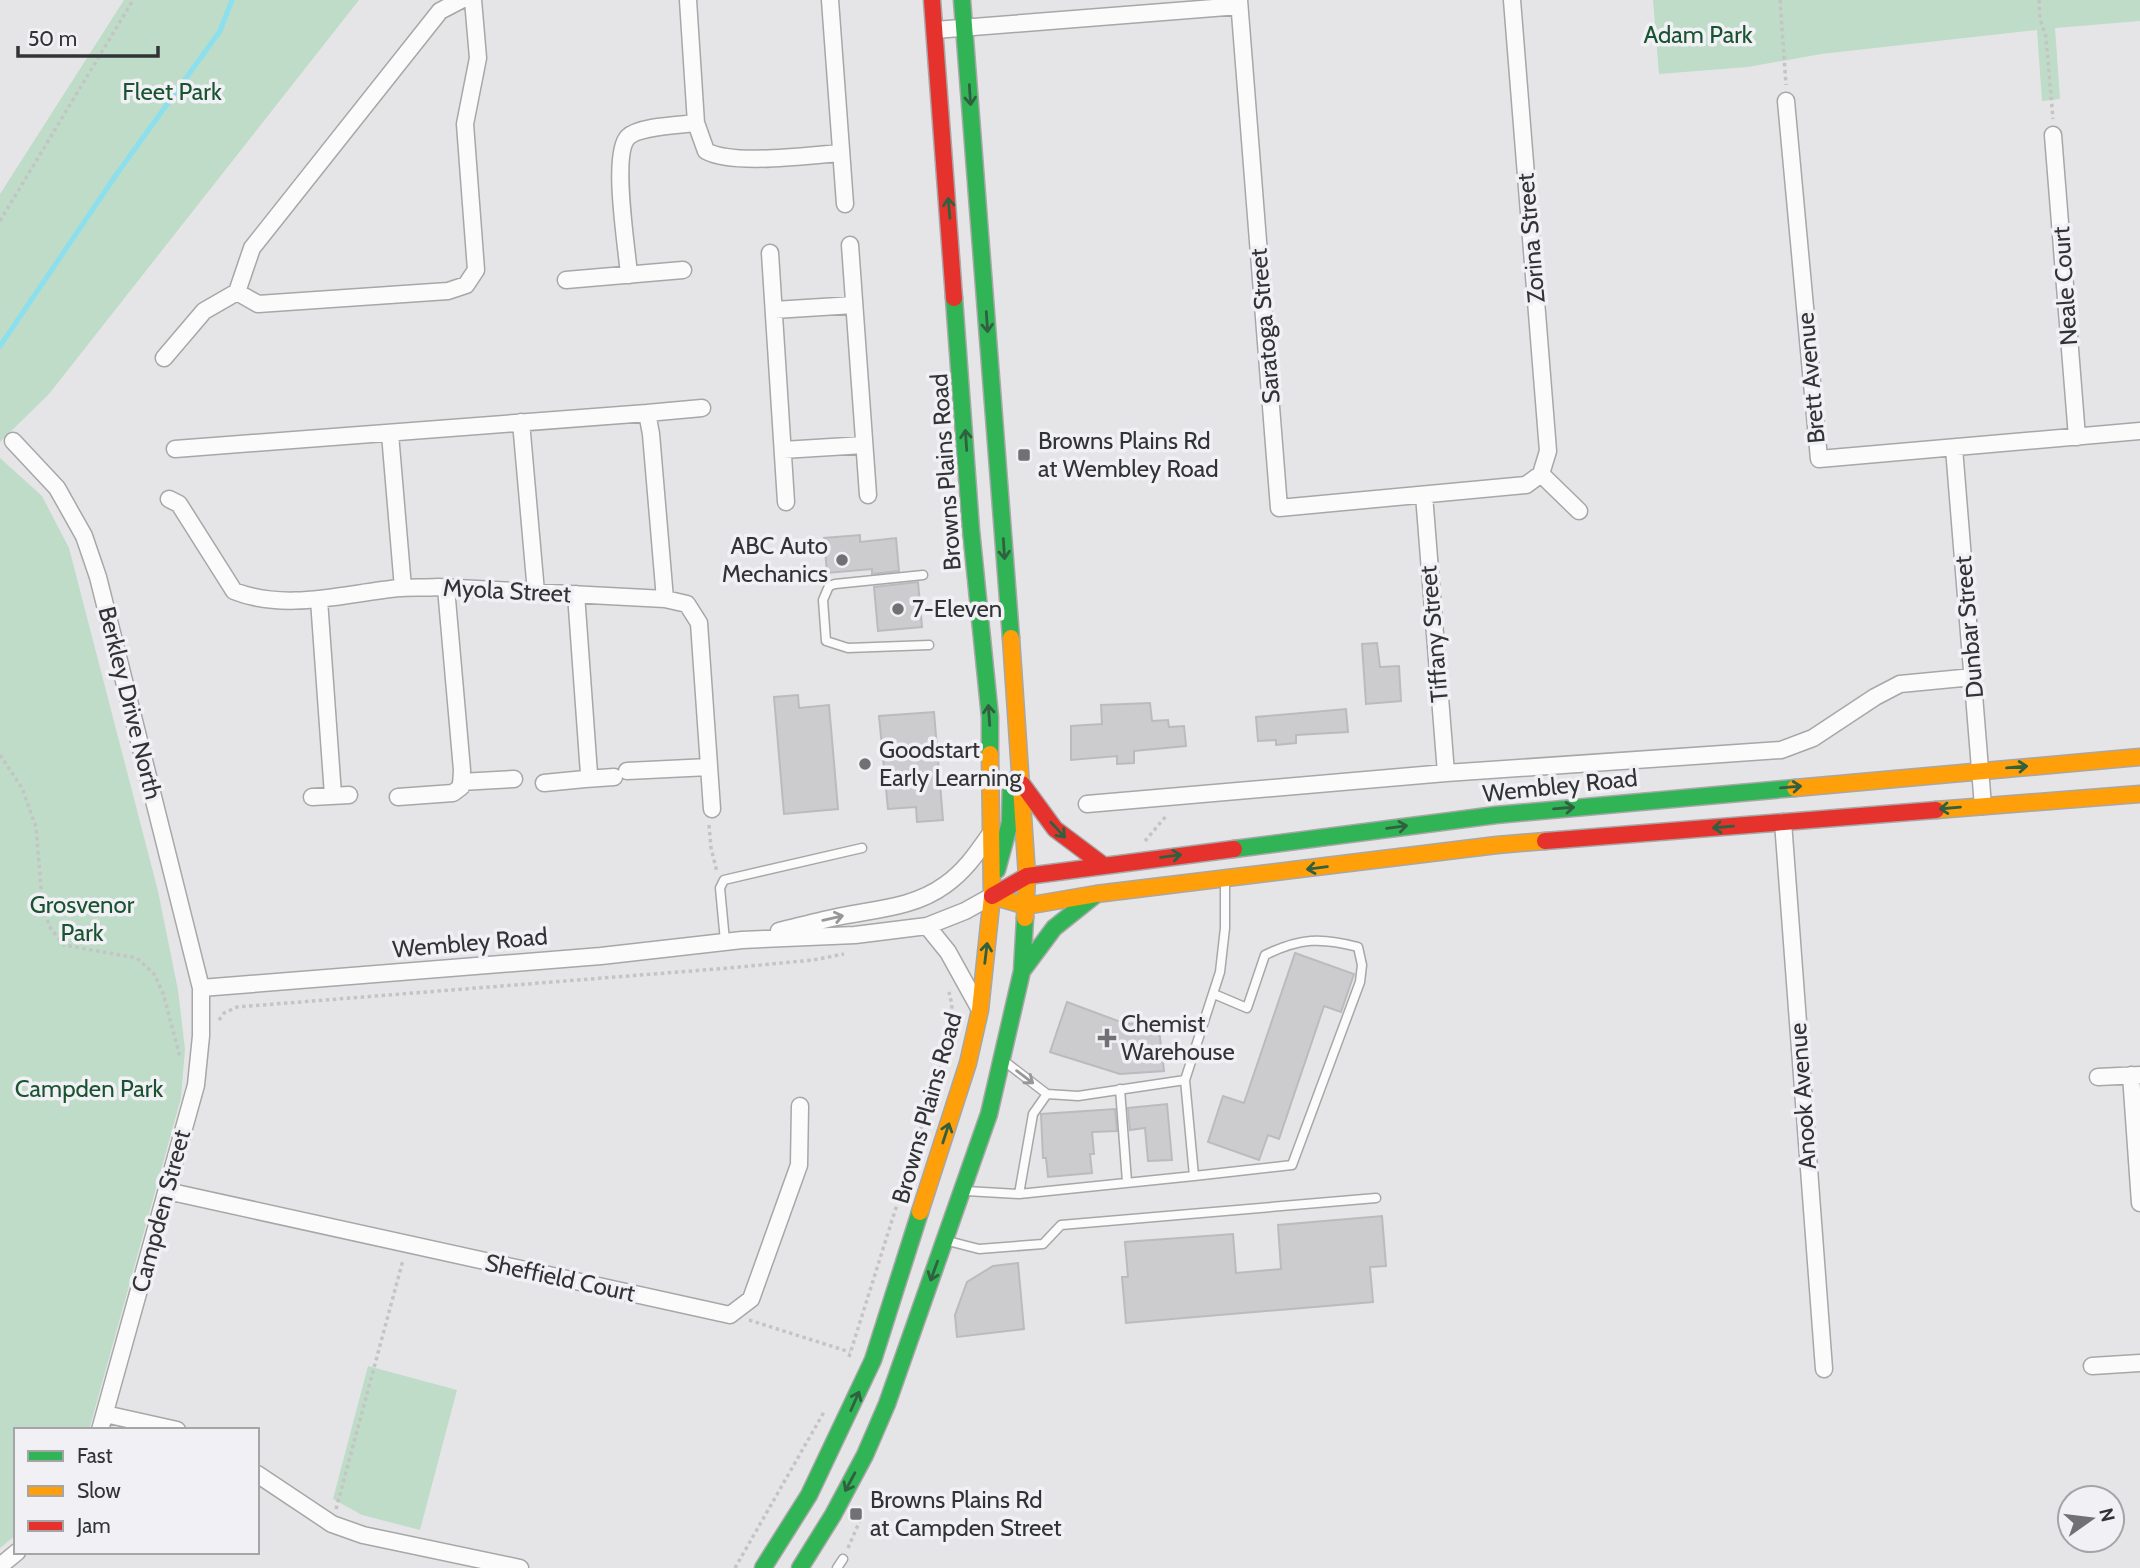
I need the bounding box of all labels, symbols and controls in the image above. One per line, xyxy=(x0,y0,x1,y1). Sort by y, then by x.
scale bar xyxy=(18,14,158,58)
park label: Adam Park xyxy=(1643,20,1753,49)
text: 50 m xyxy=(28,26,77,51)
park label: Fleet Park xyxy=(122,77,222,106)
one-way arrow xyxy=(964,84,977,106)
street label: Zorina Street xyxy=(1510,172,1551,304)
one-way arrow xyxy=(942,197,955,220)
street label: Neale Court xyxy=(2046,225,2083,347)
street label: Saratoga Street xyxy=(1243,247,1286,405)
one-way arrow xyxy=(981,310,994,333)
street label: Brett Avenue xyxy=(1790,311,1831,445)
street label: Browns Plains Road xyxy=(924,373,967,572)
place label: Browns Plains Rd at Wembley Road xyxy=(1038,426,1218,483)
one-way arrow xyxy=(959,428,972,451)
marker: Browns Plains Rd at Wembley Road xyxy=(1016,447,1032,463)
place label: ABC Auto Mechanics xyxy=(722,531,828,588)
one-way arrow xyxy=(998,537,1011,560)
marker: ABC Auto Mechanics xyxy=(834,552,850,568)
street label: Dunbar Street xyxy=(1948,555,1989,699)
street label: Tiffany Street xyxy=(1413,564,1454,704)
street label: Myola Street xyxy=(442,573,572,608)
place label: 7-Eleven xyxy=(912,594,1002,623)
marker: 7-Eleven xyxy=(890,601,906,617)
street label: Berkley Drive North xyxy=(92,603,168,802)
one-way arrow xyxy=(982,704,995,727)
place label: Goodstart Early Learning xyxy=(879,735,1023,792)
marker: Goodstart Early Learning xyxy=(857,756,873,772)
one-way arrow xyxy=(2006,760,2029,773)
street label: Wembley Road xyxy=(1481,763,1639,808)
one-way arrow xyxy=(1779,780,1802,793)
one-way arrow xyxy=(1553,802,1575,815)
one-way arrow xyxy=(1939,802,1962,815)
one-way arrow xyxy=(1049,821,1066,838)
one-way arrow xyxy=(1385,821,1408,834)
one-way arrow xyxy=(1712,821,1735,834)
one-way arrow xyxy=(1159,849,1182,862)
one-way arrow xyxy=(1306,861,1329,874)
park label: Grosvenor Park xyxy=(30,890,135,947)
one-way arrow xyxy=(821,911,844,925)
street label: Wembley Road xyxy=(391,921,549,964)
one-way arrow xyxy=(980,942,993,965)
street label: Browns Plains Road xyxy=(885,1009,968,1207)
place label: Chemist Warehouse xyxy=(1121,1009,1235,1066)
street label: Anook Avenue xyxy=(1783,1022,1822,1170)
marker: Chemist Warehouse xyxy=(1099,1030,1115,1046)
one-way arrow xyxy=(1015,1070,1034,1085)
park label: Campden Park xyxy=(15,1074,163,1103)
one-way arrow xyxy=(940,1123,953,1145)
street label: Campden Street xyxy=(125,1127,196,1295)
street label: Sheffield Court xyxy=(482,1247,638,1308)
one-way arrow xyxy=(927,1259,939,1281)
one-way arrow xyxy=(849,1391,862,1412)
legend xyxy=(14,1428,259,1554)
text: Fast xyxy=(77,1443,113,1468)
one-way arrow xyxy=(843,1471,857,1492)
text: Slow xyxy=(77,1478,121,1503)
north arrow xyxy=(2056,1484,2126,1554)
place label: Browns Plains Rd at Campden Street xyxy=(870,1485,1062,1542)
marker: Browns Plains Rd at Campden Street xyxy=(848,1506,864,1522)
text: N xyxy=(2094,1506,2120,1524)
text: Jam xyxy=(76,1513,111,1538)

